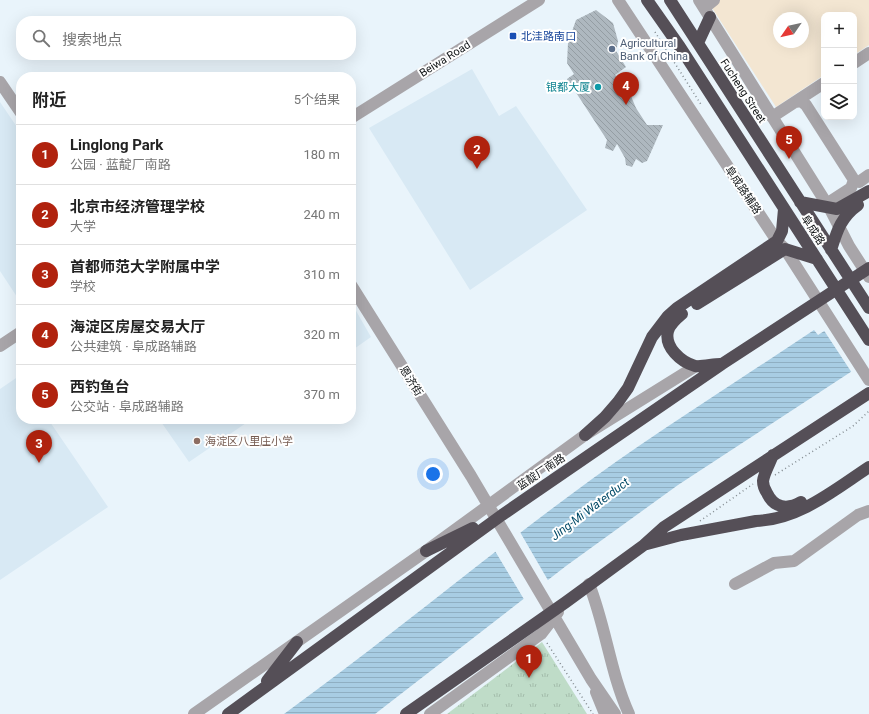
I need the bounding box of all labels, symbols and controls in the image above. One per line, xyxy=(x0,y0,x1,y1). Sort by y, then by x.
north arrow xyxy=(773,12,809,48)
map controls xyxy=(821,12,857,120)
button: + xyxy=(821,12,857,48)
search box xyxy=(16,16,356,60)
icon: search xyxy=(30,27,52,49)
place label: 北洼路南口 xyxy=(521,30,576,43)
text: 搜索地点 xyxy=(62,31,122,49)
marker: 北洼路南口 xyxy=(508,31,518,41)
place label: Agricultural Bank of China xyxy=(620,37,688,63)
street label: Beiwa Road xyxy=(417,38,473,80)
marker: Agricultural Bank of China xyxy=(607,44,617,54)
button: − xyxy=(821,48,857,84)
street label: Fucheng Street xyxy=(717,57,769,126)
pin: 4 xyxy=(613,72,639,105)
place label: 银都大厦 xyxy=(546,81,590,94)
marker: 银都大厦 xyxy=(593,82,603,92)
button: layers xyxy=(821,84,857,120)
text: 附近 xyxy=(32,90,66,110)
text: 5个结果 xyxy=(294,92,340,107)
pin: 5 xyxy=(776,126,802,159)
text: Linglong Park xyxy=(70,136,163,154)
pin: 2 xyxy=(464,136,490,169)
text: 1 xyxy=(41,147,49,162)
text: 180 m xyxy=(303,147,340,162)
text: 公园 · 蓝靛厂南路 xyxy=(70,157,171,172)
street label: 阜成路辅路 xyxy=(722,164,764,216)
text: 北京市经济管理学校 xyxy=(70,198,205,216)
text: 2 xyxy=(41,207,49,222)
text: 240 m xyxy=(303,207,340,222)
street label: 阜成路 xyxy=(799,213,827,247)
text: 大学 xyxy=(70,219,96,234)
text: 首都师范大学附属中学 xyxy=(70,258,220,276)
text: 3 xyxy=(41,267,49,282)
text: 310 m xyxy=(303,267,340,282)
text: 学校 xyxy=(70,279,96,294)
text: 海淀区房屋交易大厅 xyxy=(70,318,205,336)
text: 4 xyxy=(41,327,49,342)
text: 320 m xyxy=(303,327,340,342)
text: 公共建筑 · 阜成路辅路 xyxy=(70,339,197,354)
street label: 恩济街 xyxy=(397,364,425,398)
text: 西钓鱼台 xyxy=(70,378,130,396)
text: 5 xyxy=(41,387,49,402)
text: 370 m xyxy=(303,387,340,402)
text: 公交站 · 阜成路辅路 xyxy=(70,399,184,414)
pin: 3 xyxy=(26,430,52,463)
place label: 海淀区八里庄小学 xyxy=(205,435,293,448)
marker: 海淀区八里庄小学 xyxy=(192,436,202,446)
street label: 蓝靛厂南路 xyxy=(515,451,567,493)
your location xyxy=(423,464,443,484)
water label: Jing-Mi Waterduct xyxy=(548,475,632,543)
pin: 1 xyxy=(516,645,542,678)

